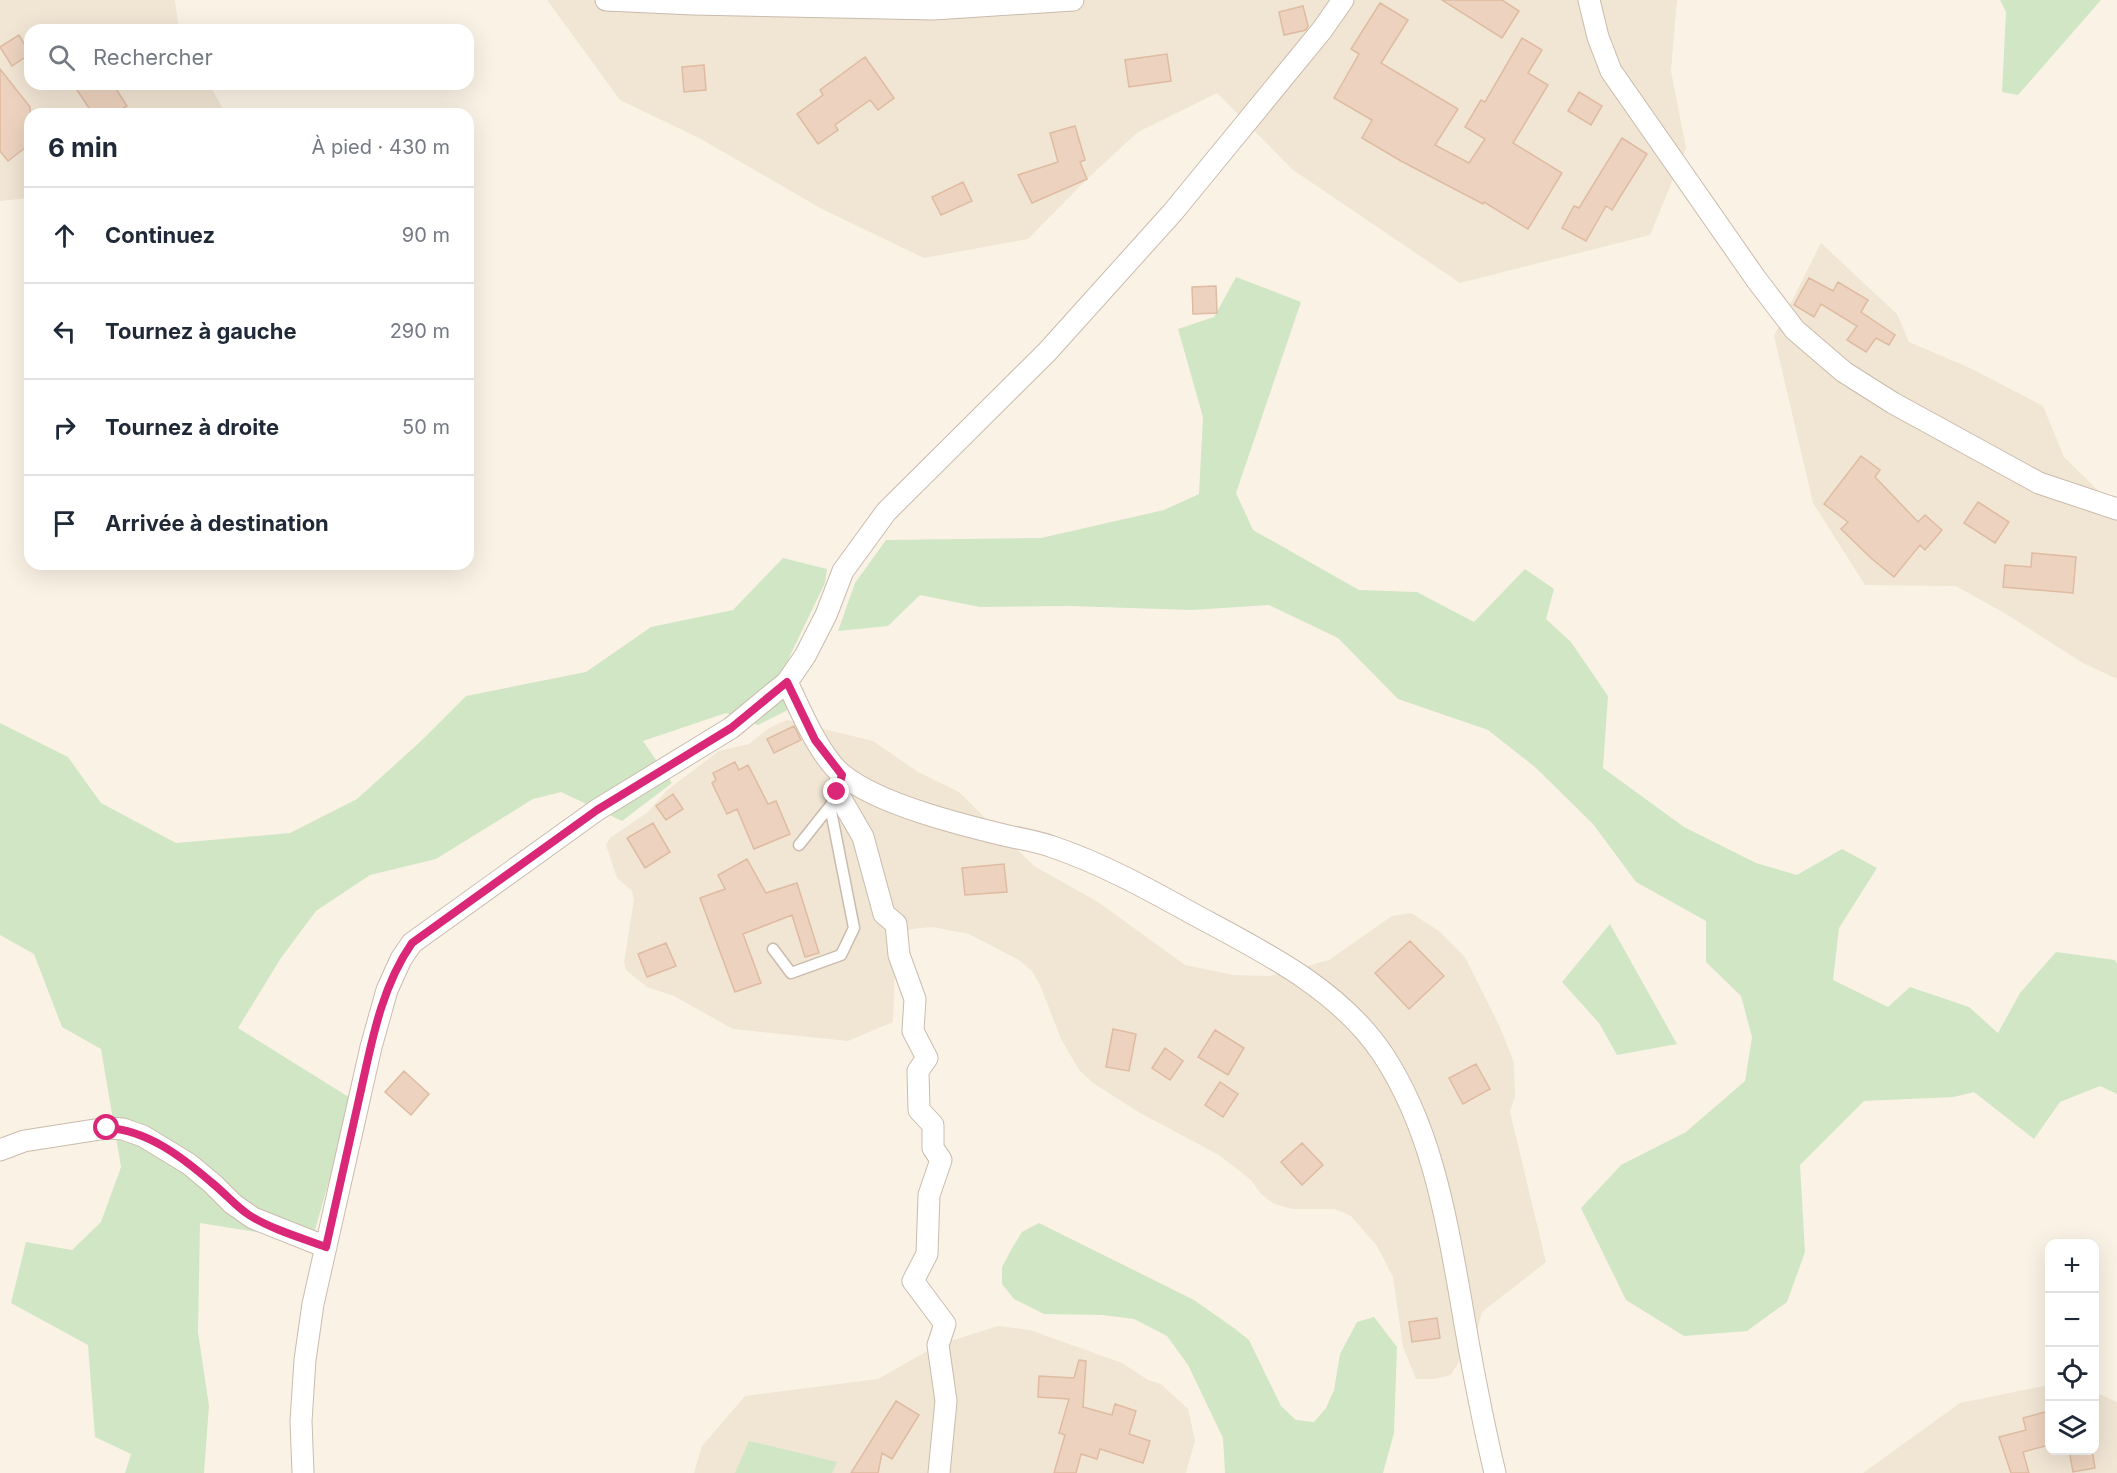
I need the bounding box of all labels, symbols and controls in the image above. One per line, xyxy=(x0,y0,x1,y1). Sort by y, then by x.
search box xyxy=(24,24,474,90)
icon: search xyxy=(45,41,78,74)
text: Rechercher xyxy=(93,44,213,70)
text: 6 min xyxy=(48,132,118,163)
text: À pied · 430 m xyxy=(312,135,450,159)
icon: ahead xyxy=(48,219,81,252)
text: Continuez xyxy=(105,222,215,248)
text: 90 m xyxy=(402,223,450,247)
icon: left xyxy=(48,315,81,348)
text: Tournez à gauche xyxy=(105,318,297,344)
text: 290 m xyxy=(390,319,450,343)
icon: right xyxy=(48,411,81,444)
text: Tournez à droite xyxy=(105,414,279,440)
text: 50 m xyxy=(402,415,450,439)
icon: arrive xyxy=(48,507,81,540)
text: Arrivée à destination xyxy=(105,510,329,536)
route end xyxy=(823,778,849,804)
route start xyxy=(93,1114,119,1140)
map controls xyxy=(2045,1239,2099,1455)
button: + xyxy=(2045,1239,2099,1293)
button: − xyxy=(2045,1293,2099,1347)
button: locate xyxy=(2045,1347,2099,1401)
button: layers xyxy=(2045,1401,2099,1455)

